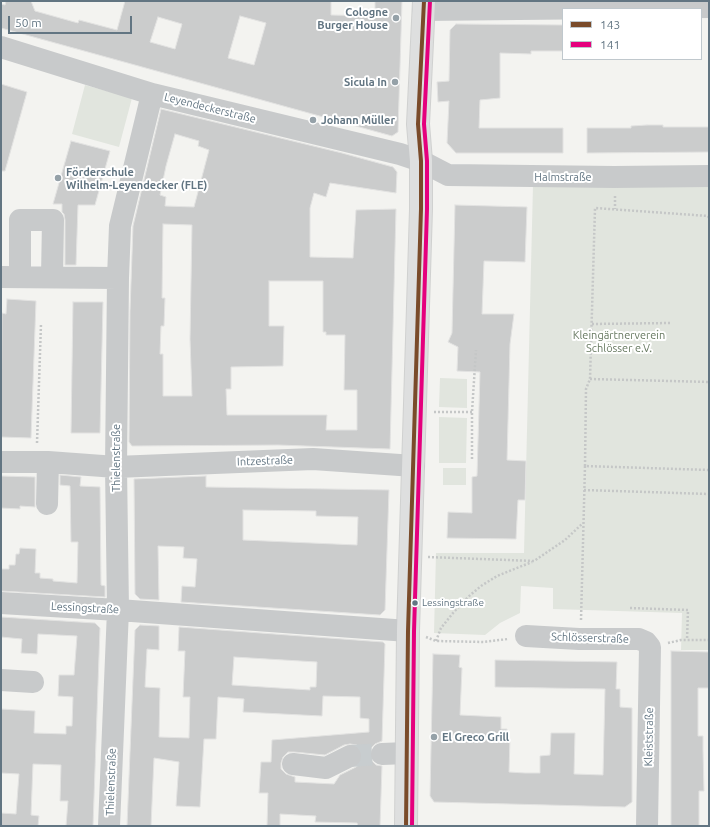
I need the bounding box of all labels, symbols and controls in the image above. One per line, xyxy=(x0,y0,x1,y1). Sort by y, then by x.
place label: Cologne Burger House xyxy=(317,5,388,31)
scale bar xyxy=(10,8,134,34)
legend xyxy=(562,8,702,60)
marker: Cologne Burger House xyxy=(391,13,401,23)
text: 50 m xyxy=(15,16,42,29)
text: 143 xyxy=(600,18,620,31)
text: 141 xyxy=(600,38,620,51)
place label: Sicula In xyxy=(344,75,387,89)
marker: Sicula In xyxy=(390,77,400,87)
street label: Leyendeckerstraße xyxy=(163,90,257,126)
place label: Johann Müller xyxy=(321,113,395,127)
marker: Johann Müller xyxy=(308,115,318,125)
place label: Förderschule Wilhelm-Leyendecker (FLE) xyxy=(66,165,207,191)
street label: Halmstraße xyxy=(534,170,592,184)
marker: Förderschule Wilhelm-Leyendecker (FLE) xyxy=(53,173,63,183)
park label: Kleingärtnerverein Schlösser e.V. xyxy=(573,328,665,354)
street label: Thielenstraße xyxy=(109,424,123,492)
street label: Intzestraße xyxy=(237,453,293,469)
place label: Lessingstraße xyxy=(422,597,484,609)
marker: Lessingstraße xyxy=(410,598,420,608)
street label: Lessingstraße xyxy=(51,600,119,616)
street label: Schlösserstraße xyxy=(551,630,629,646)
street label: Kleiststraße xyxy=(642,707,656,767)
place label: El Greco Grill xyxy=(442,730,509,744)
marker: El Greco Grill xyxy=(429,732,439,742)
street label: Thielenstraße xyxy=(103,748,119,816)

